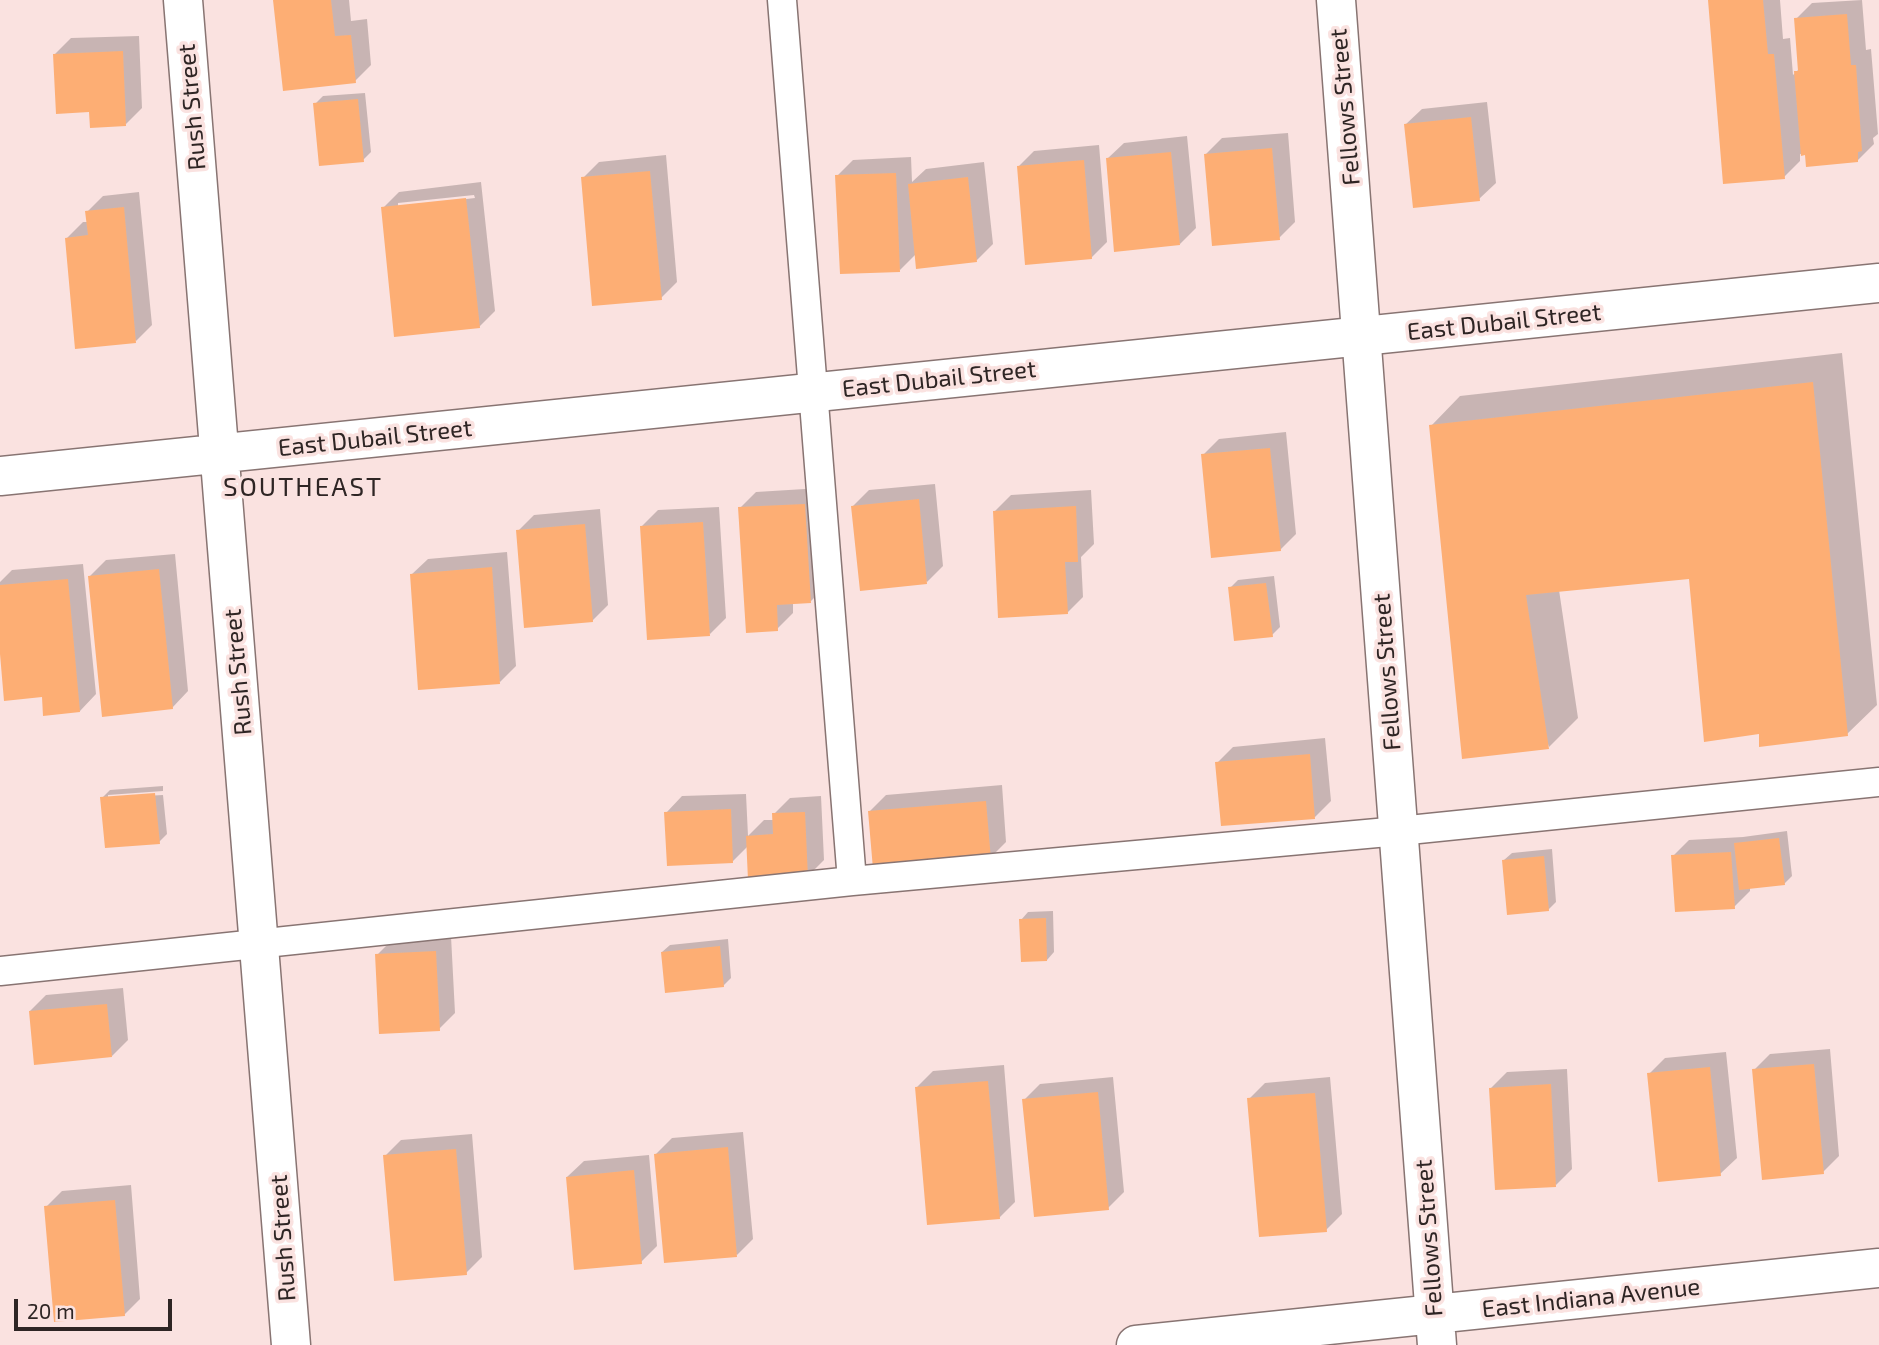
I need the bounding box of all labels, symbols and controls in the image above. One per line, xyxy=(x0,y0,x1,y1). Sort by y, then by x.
street label: Fellows Street xyxy=(1324,27,1366,187)
street label: Rush Street xyxy=(172,43,212,171)
street label: East Dubail Street xyxy=(1406,297,1602,347)
street label: East Dubail Street xyxy=(841,354,1037,404)
street label: East Dubail Street xyxy=(277,413,473,463)
district label: SOUTHEAST xyxy=(224,471,382,503)
street label: Fellows Street xyxy=(1367,593,1407,751)
street label: Rush Street xyxy=(218,608,258,736)
street label: Fellows Street xyxy=(1409,1159,1449,1317)
street label: Rush Street xyxy=(264,1174,302,1302)
street label: East Indiana Avenue xyxy=(1480,1272,1702,1324)
scale bar xyxy=(18,1286,175,1330)
text: 20 m xyxy=(27,1298,75,1323)

